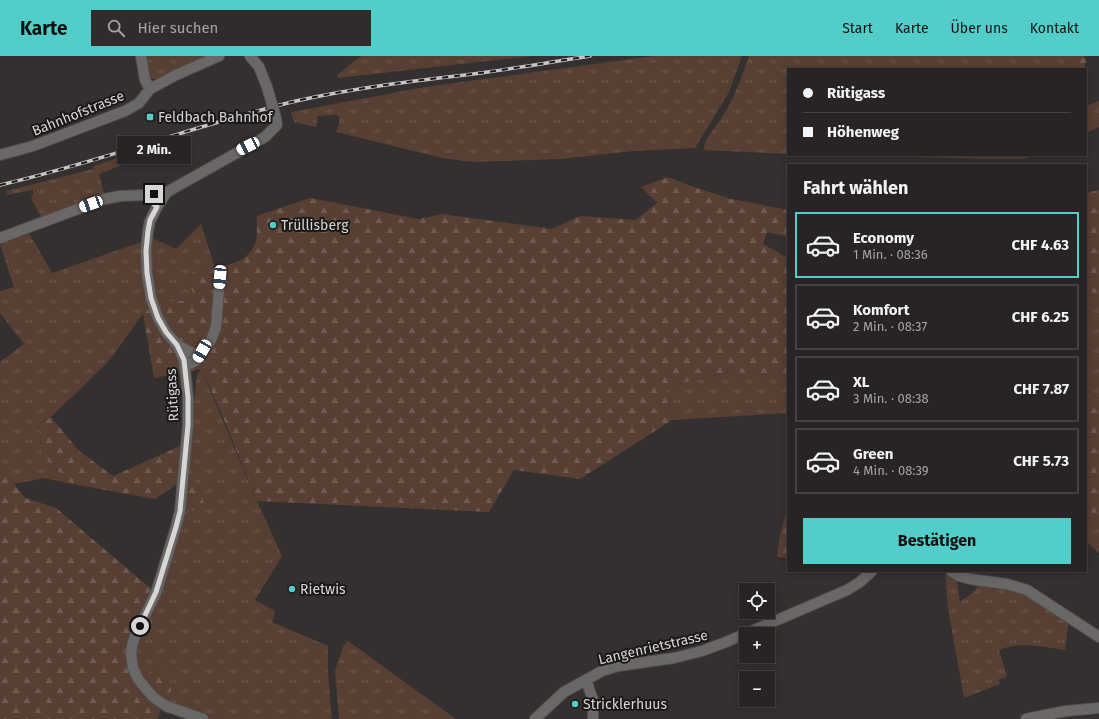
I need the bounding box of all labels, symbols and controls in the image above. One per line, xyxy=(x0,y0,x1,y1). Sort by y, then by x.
search box xyxy=(91,10,371,46)
text: Karte xyxy=(20,17,67,40)
icon: search xyxy=(105,17,127,39)
text: Hier suchen xyxy=(137,19,218,37)
text: Start xyxy=(842,20,873,37)
text: Karte xyxy=(895,20,929,37)
text: Über uns xyxy=(951,20,1008,37)
text: Kontakt xyxy=(1030,20,1079,37)
text: Rütigass xyxy=(827,84,885,102)
street label: Bahnhofstrasse xyxy=(30,87,127,140)
place label: Feldbach Bahnhof xyxy=(158,109,274,126)
marker: Feldbach Bahnhof xyxy=(145,112,155,122)
text: Höhenweg xyxy=(827,123,899,141)
car xyxy=(235,135,261,157)
callout: 2 Min. xyxy=(117,136,191,164)
text: 2 Min. xyxy=(137,142,171,157)
text: Fahrt wählen xyxy=(803,177,908,199)
route end xyxy=(145,185,163,203)
car xyxy=(78,194,104,214)
place label: Trüllisberg xyxy=(281,217,349,234)
marker: Trüllisberg xyxy=(268,220,278,230)
icon: car xyxy=(805,227,841,263)
text: Economy xyxy=(853,229,914,247)
text: CHF 4.63 xyxy=(1011,236,1069,254)
text: 1 Min. · 08:36 xyxy=(853,247,928,262)
car xyxy=(213,265,227,289)
icon: car xyxy=(805,299,841,335)
text: Komfort xyxy=(853,301,909,319)
text: CHF 6.25 xyxy=(1012,308,1069,326)
text: 2 Min. · 08:37 xyxy=(853,319,927,334)
car xyxy=(191,338,213,364)
street label: Rütigass xyxy=(163,368,182,422)
icon: car xyxy=(805,371,841,407)
text: XL xyxy=(853,373,869,391)
text: CHF 7.87 xyxy=(1013,380,1069,398)
text: 3 Min. · 08:38 xyxy=(853,391,929,406)
icon: car xyxy=(805,443,841,479)
text: Green xyxy=(853,445,893,463)
text: CHF 5.73 xyxy=(1013,452,1069,470)
text: 4 Min. · 08:39 xyxy=(853,463,929,478)
button: Bestätigen xyxy=(803,518,1071,564)
place label: Rietwis xyxy=(300,581,346,598)
map controls xyxy=(739,583,775,707)
button: locate xyxy=(739,583,775,619)
marker: Rietwis xyxy=(287,584,297,594)
route start xyxy=(131,617,149,635)
street label: Langenrietstrasse xyxy=(597,627,710,668)
button: + xyxy=(739,627,775,663)
button: − xyxy=(739,671,775,707)
place label: Stricklerhuus xyxy=(583,696,667,713)
marker: Stricklerhuus xyxy=(570,699,580,709)

